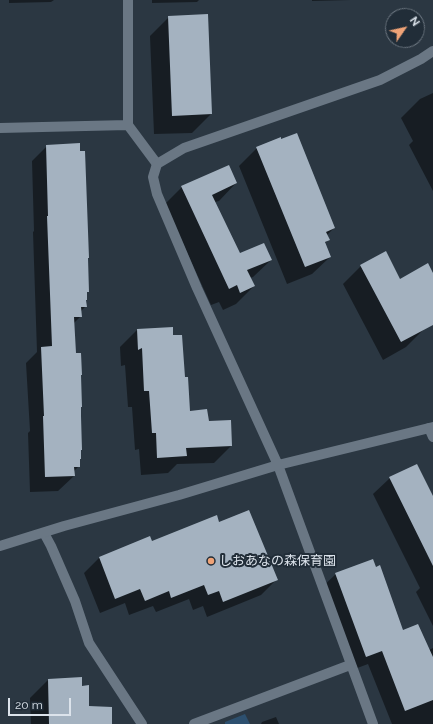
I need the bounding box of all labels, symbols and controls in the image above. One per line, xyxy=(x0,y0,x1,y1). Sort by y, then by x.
north arrow xyxy=(385,8,425,48)
text: N xyxy=(407,14,422,29)
place label: しおあなの森保育園 xyxy=(219,553,336,569)
marker: しおあなの森保育園 xyxy=(206,556,216,566)
scale bar xyxy=(10,690,73,716)
text: 20 m xyxy=(15,698,43,712)

